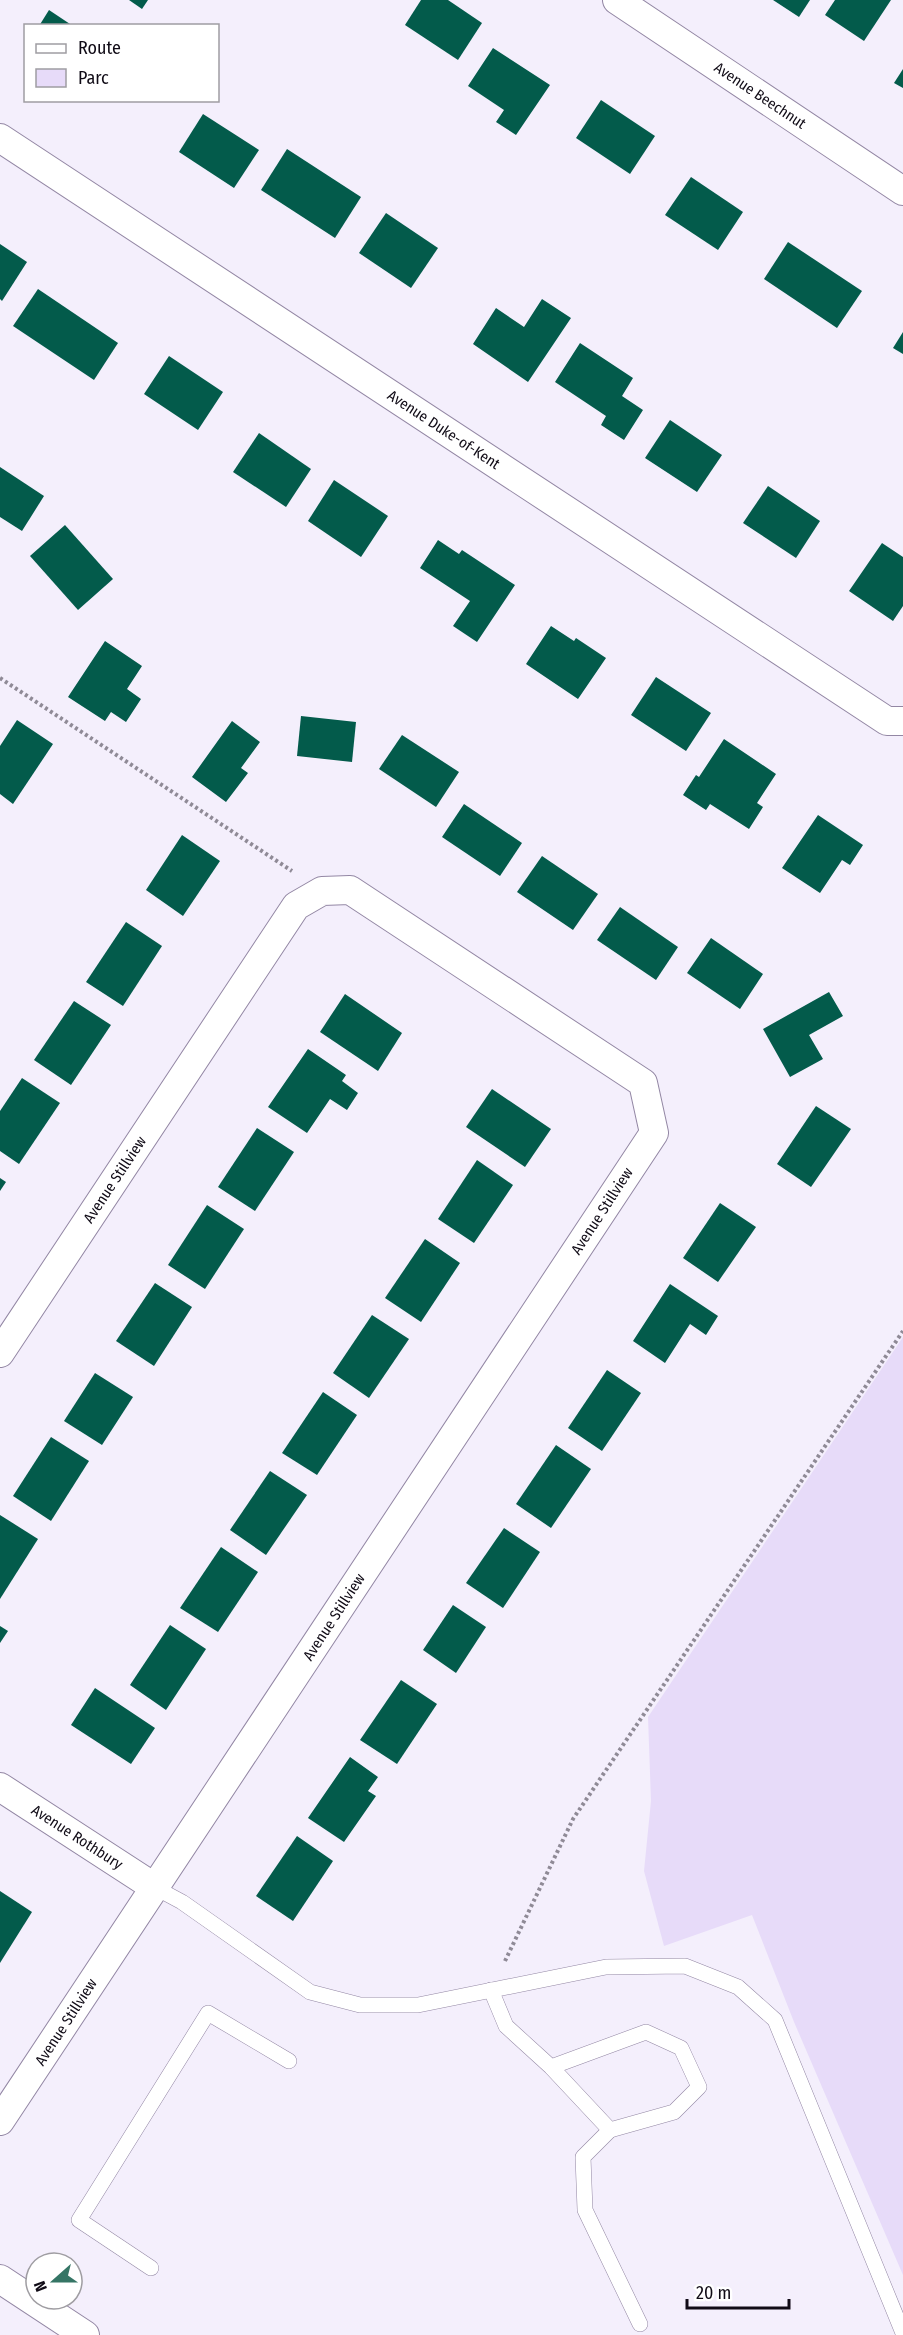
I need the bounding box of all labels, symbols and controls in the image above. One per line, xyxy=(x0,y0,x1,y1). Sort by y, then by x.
legend xyxy=(24,24,219,102)
text: Route xyxy=(78,37,121,59)
street label: Avenue Beechnut xyxy=(711,58,809,133)
text: Parc xyxy=(78,67,109,89)
street label: Avenue Duke-of-Kent xyxy=(384,386,503,473)
street label: Avenue Stillview xyxy=(80,1133,150,1226)
street label: Avenue Stillview xyxy=(567,1164,637,1258)
street label: Avenue Stillview xyxy=(299,1570,369,1664)
street label: Avenue Rothbury xyxy=(28,1801,126,1873)
street label: Avenue Stillview xyxy=(31,1975,101,2069)
north arrow xyxy=(24,2251,84,2311)
scale bar xyxy=(687,2272,789,2310)
text: N xyxy=(30,2278,51,2294)
text: 20 m xyxy=(696,2282,731,2304)

